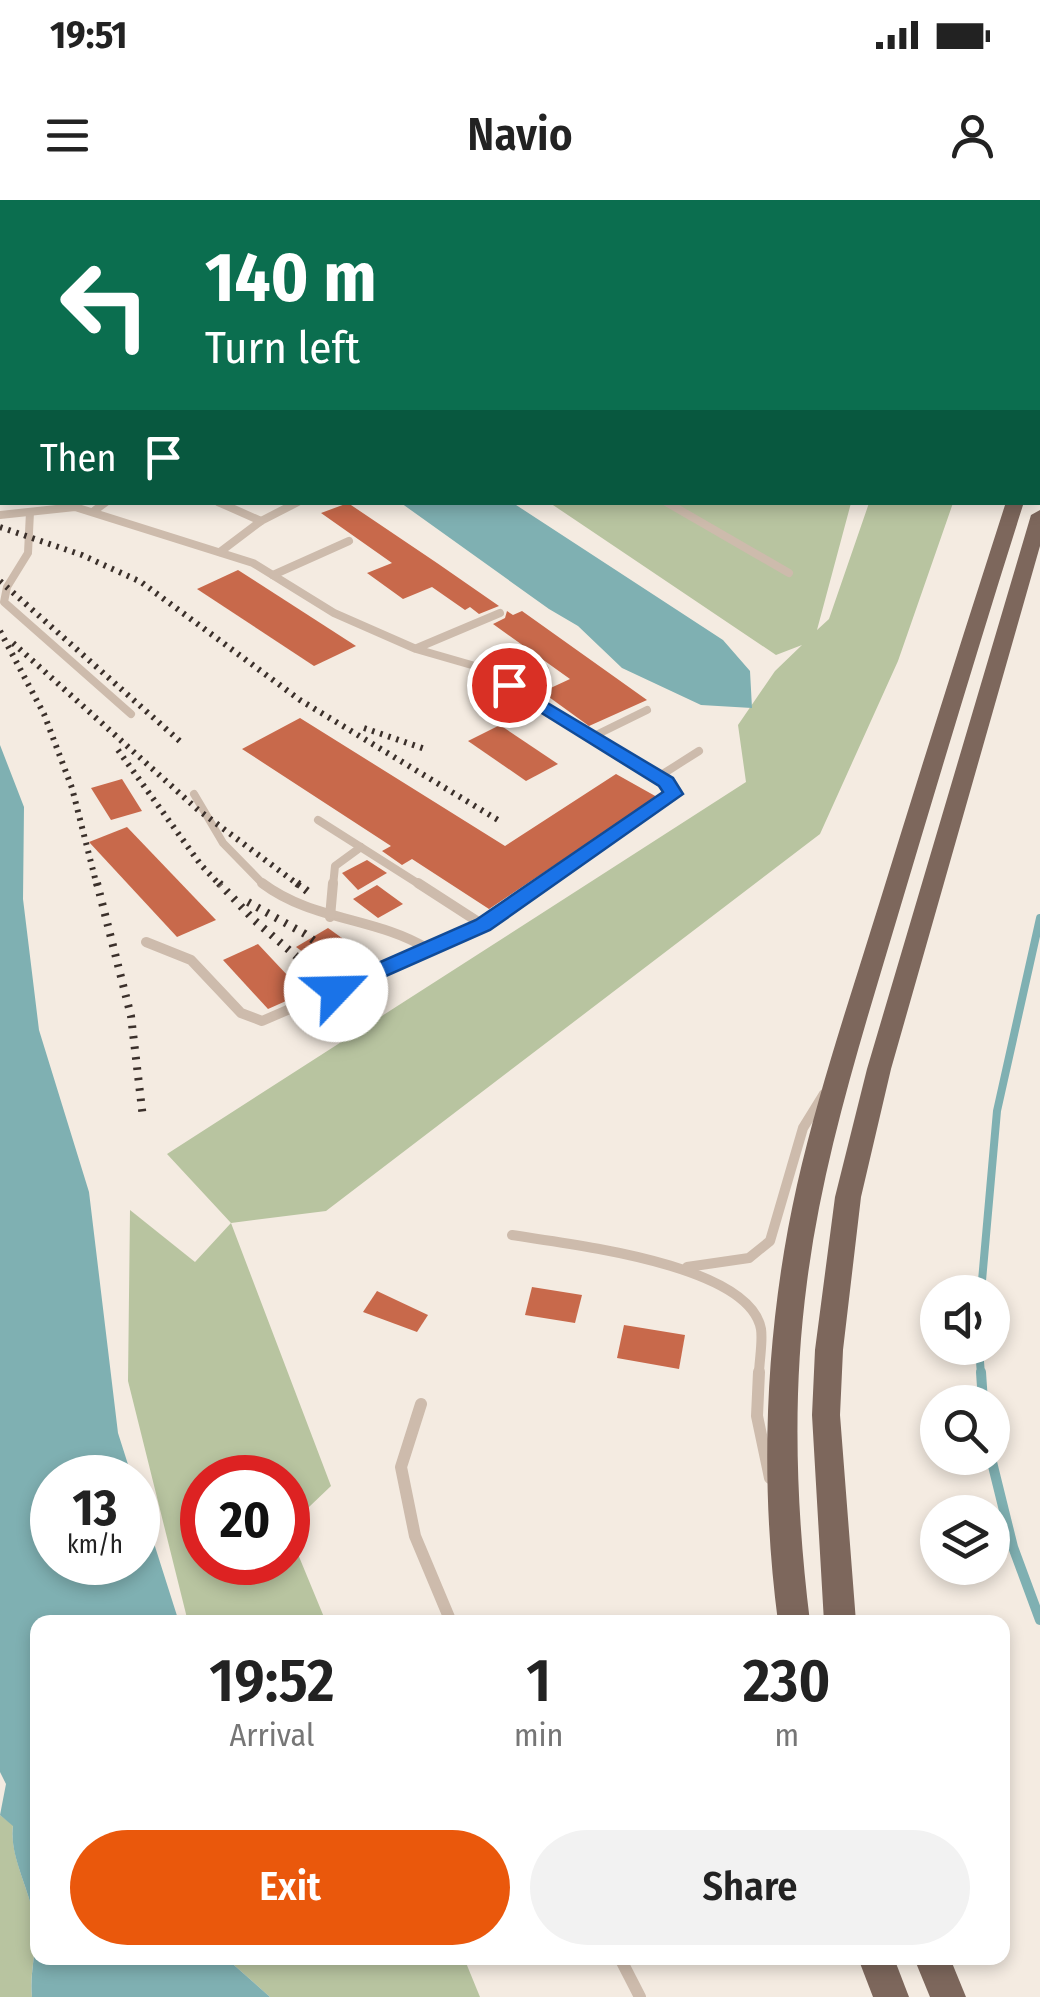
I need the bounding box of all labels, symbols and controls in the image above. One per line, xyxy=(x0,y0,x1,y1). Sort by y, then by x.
text: 19:51 xyxy=(50,12,127,58)
icon: menu xyxy=(40,108,95,163)
text: Navio xyxy=(467,108,573,162)
icon: person xyxy=(945,108,1000,163)
text: 140 m xyxy=(205,236,377,320)
icon: left xyxy=(40,240,170,370)
text: Turn left xyxy=(205,321,360,375)
icon: arrive xyxy=(136,430,191,485)
text: Then xyxy=(40,435,116,481)
pin xyxy=(467,643,552,728)
icon: arrive xyxy=(482,658,537,713)
position arrow xyxy=(284,938,388,1042)
map controls xyxy=(920,1275,1010,1585)
button: sound xyxy=(920,1275,1010,1365)
button: search xyxy=(920,1385,1010,1475)
speed limit sign: 20 xyxy=(180,1455,310,1585)
text: 13 xyxy=(73,1478,117,1538)
button: layers xyxy=(920,1495,1010,1585)
text: km/h xyxy=(67,1530,123,1560)
text: 19:52 xyxy=(209,1645,335,1717)
text: 1 xyxy=(526,1645,551,1717)
text: 230 xyxy=(743,1645,831,1717)
text: Arrival xyxy=(230,1716,314,1754)
text: min xyxy=(514,1716,563,1754)
text: m xyxy=(774,1716,799,1754)
button: Exit xyxy=(70,1830,510,1945)
button: Share xyxy=(530,1830,970,1945)

